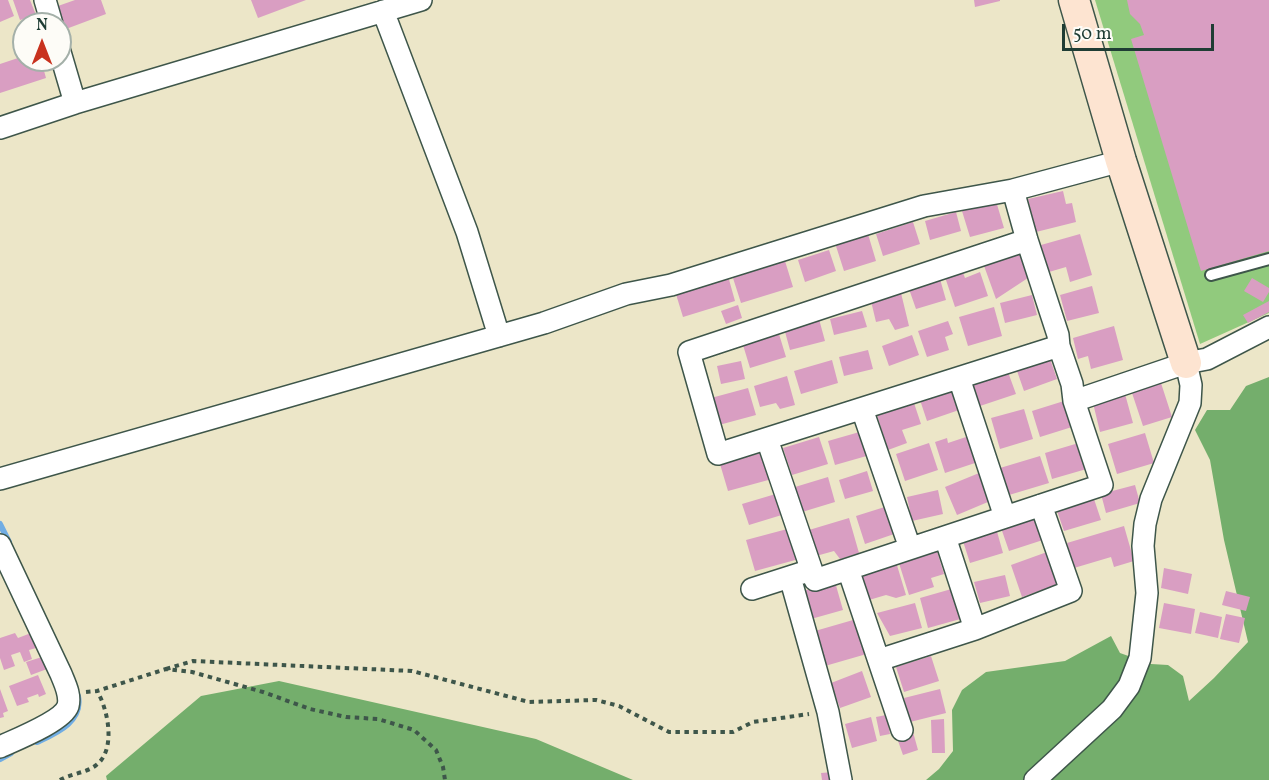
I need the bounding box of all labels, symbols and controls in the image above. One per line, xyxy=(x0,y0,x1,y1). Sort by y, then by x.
north arrow xyxy=(12,12,72,72)
scale bar xyxy=(1065,12,1216,50)
text: N xyxy=(36,15,48,37)
text: 50 m xyxy=(1073,22,1112,47)

